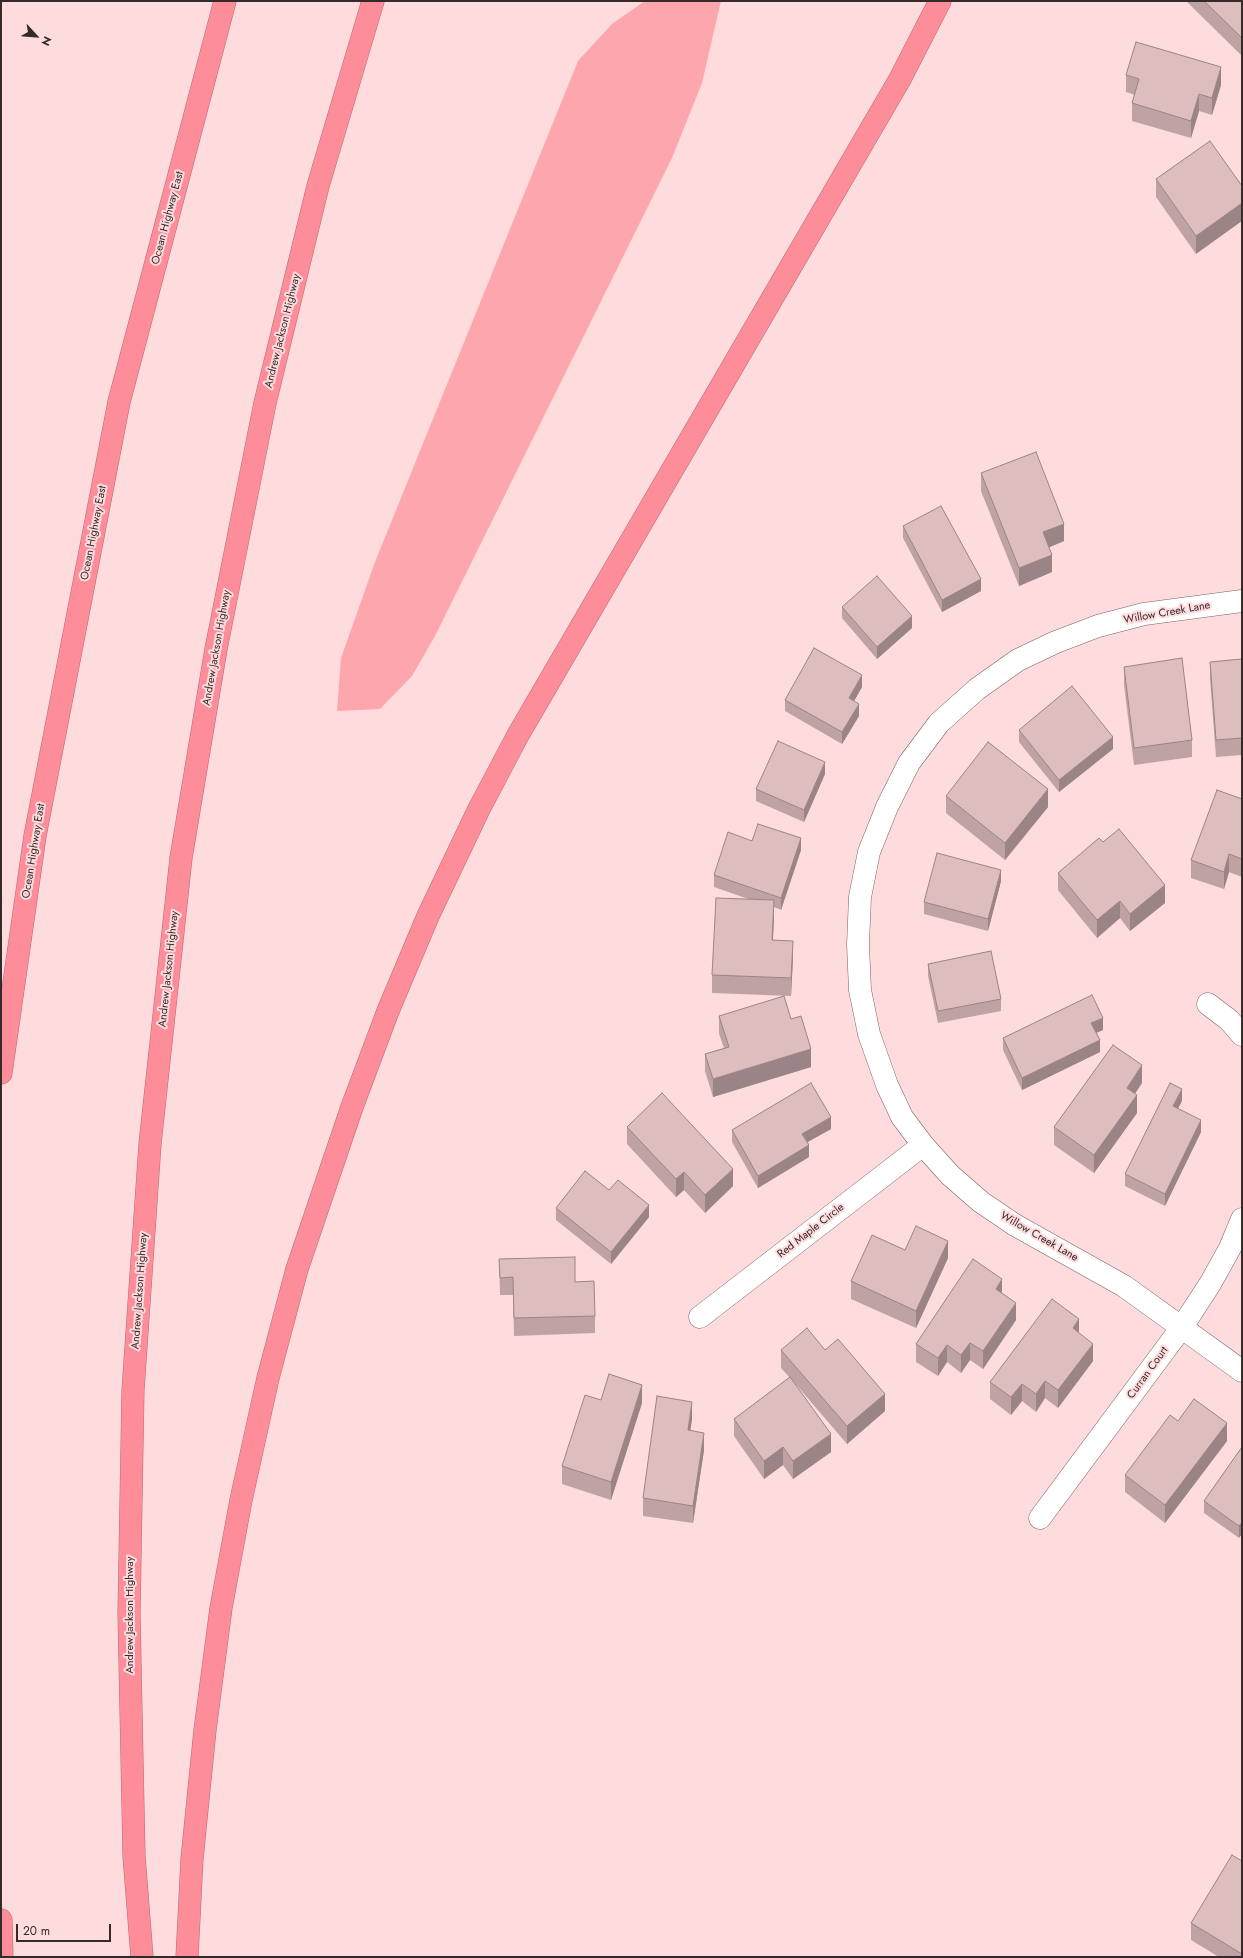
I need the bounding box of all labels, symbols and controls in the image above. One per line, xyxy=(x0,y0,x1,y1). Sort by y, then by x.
north arrow xyxy=(16,16,56,56)
text: N xyxy=(38,34,56,49)
street label: Ocean Highway East xyxy=(149,170,187,266)
street label: Andrew Jackson Highway xyxy=(262,273,304,389)
street label: Ocean Highway East xyxy=(78,485,110,581)
street label: Andrew Jackson Highway xyxy=(200,589,234,707)
street label: Willow Creek Lane xyxy=(1123,599,1211,627)
street label: Ocean Highway East xyxy=(20,803,48,899)
street label: Andrew Jackson Highway xyxy=(156,910,182,1028)
street label: Red Maple Circle xyxy=(775,1201,847,1261)
street label: Willow Creek Lane xyxy=(998,1209,1080,1265)
street label: Andrew Jackson Highway xyxy=(129,1232,151,1350)
street label: Curran Court xyxy=(1125,1344,1171,1402)
street label: Andrew Jackson Highway xyxy=(123,1556,137,1674)
scale bar xyxy=(18,1916,113,1942)
text: 20 m xyxy=(23,1922,50,1940)

